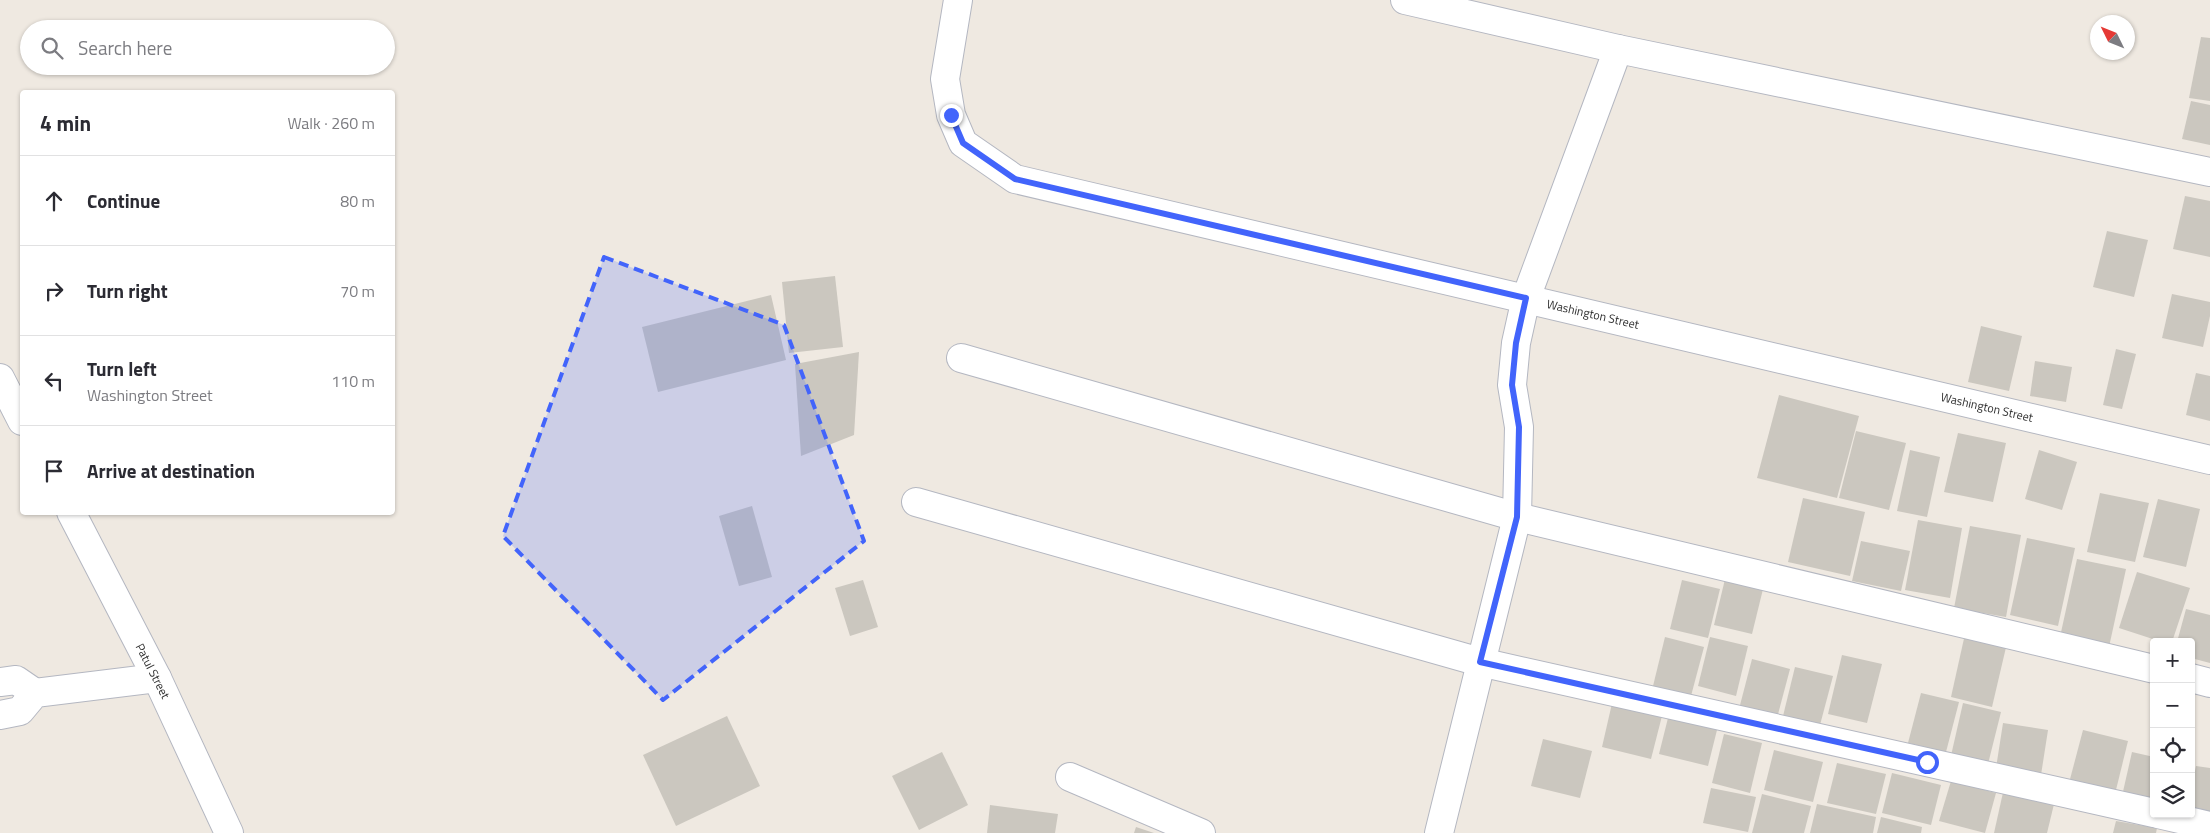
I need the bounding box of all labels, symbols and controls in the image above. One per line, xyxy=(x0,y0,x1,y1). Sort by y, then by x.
north arrow xyxy=(2090,15,2135,60)
search box xyxy=(20,20,395,75)
text: Search here xyxy=(78,33,172,62)
icon: search xyxy=(38,34,66,62)
route end xyxy=(940,104,963,127)
text: 4 min xyxy=(40,107,91,139)
text: Walk · 260 m xyxy=(287,111,375,135)
text: Continue xyxy=(87,186,160,215)
icon: ahead xyxy=(40,187,68,215)
text: 80 m xyxy=(340,189,375,213)
text: Turn right xyxy=(87,276,168,305)
icon: right xyxy=(40,277,68,305)
text: 70 m xyxy=(340,279,375,303)
street label: Washington Street xyxy=(1545,294,1642,334)
text: Turn left xyxy=(87,354,157,383)
icon: left xyxy=(40,367,68,395)
text: 110 m xyxy=(331,369,375,393)
text: Washington Street xyxy=(87,383,213,407)
street label: Washington Street xyxy=(1939,387,2036,427)
text: Arrive at destination xyxy=(87,456,255,485)
icon: arrive xyxy=(40,457,68,485)
map controls xyxy=(2150,638,2195,818)
button: + xyxy=(2150,638,2195,683)
street label: Patul Street xyxy=(131,640,175,703)
button: − xyxy=(2150,683,2195,728)
button: locate xyxy=(2150,728,2195,773)
route start xyxy=(1916,751,1939,774)
button: layers xyxy=(2150,773,2195,818)

